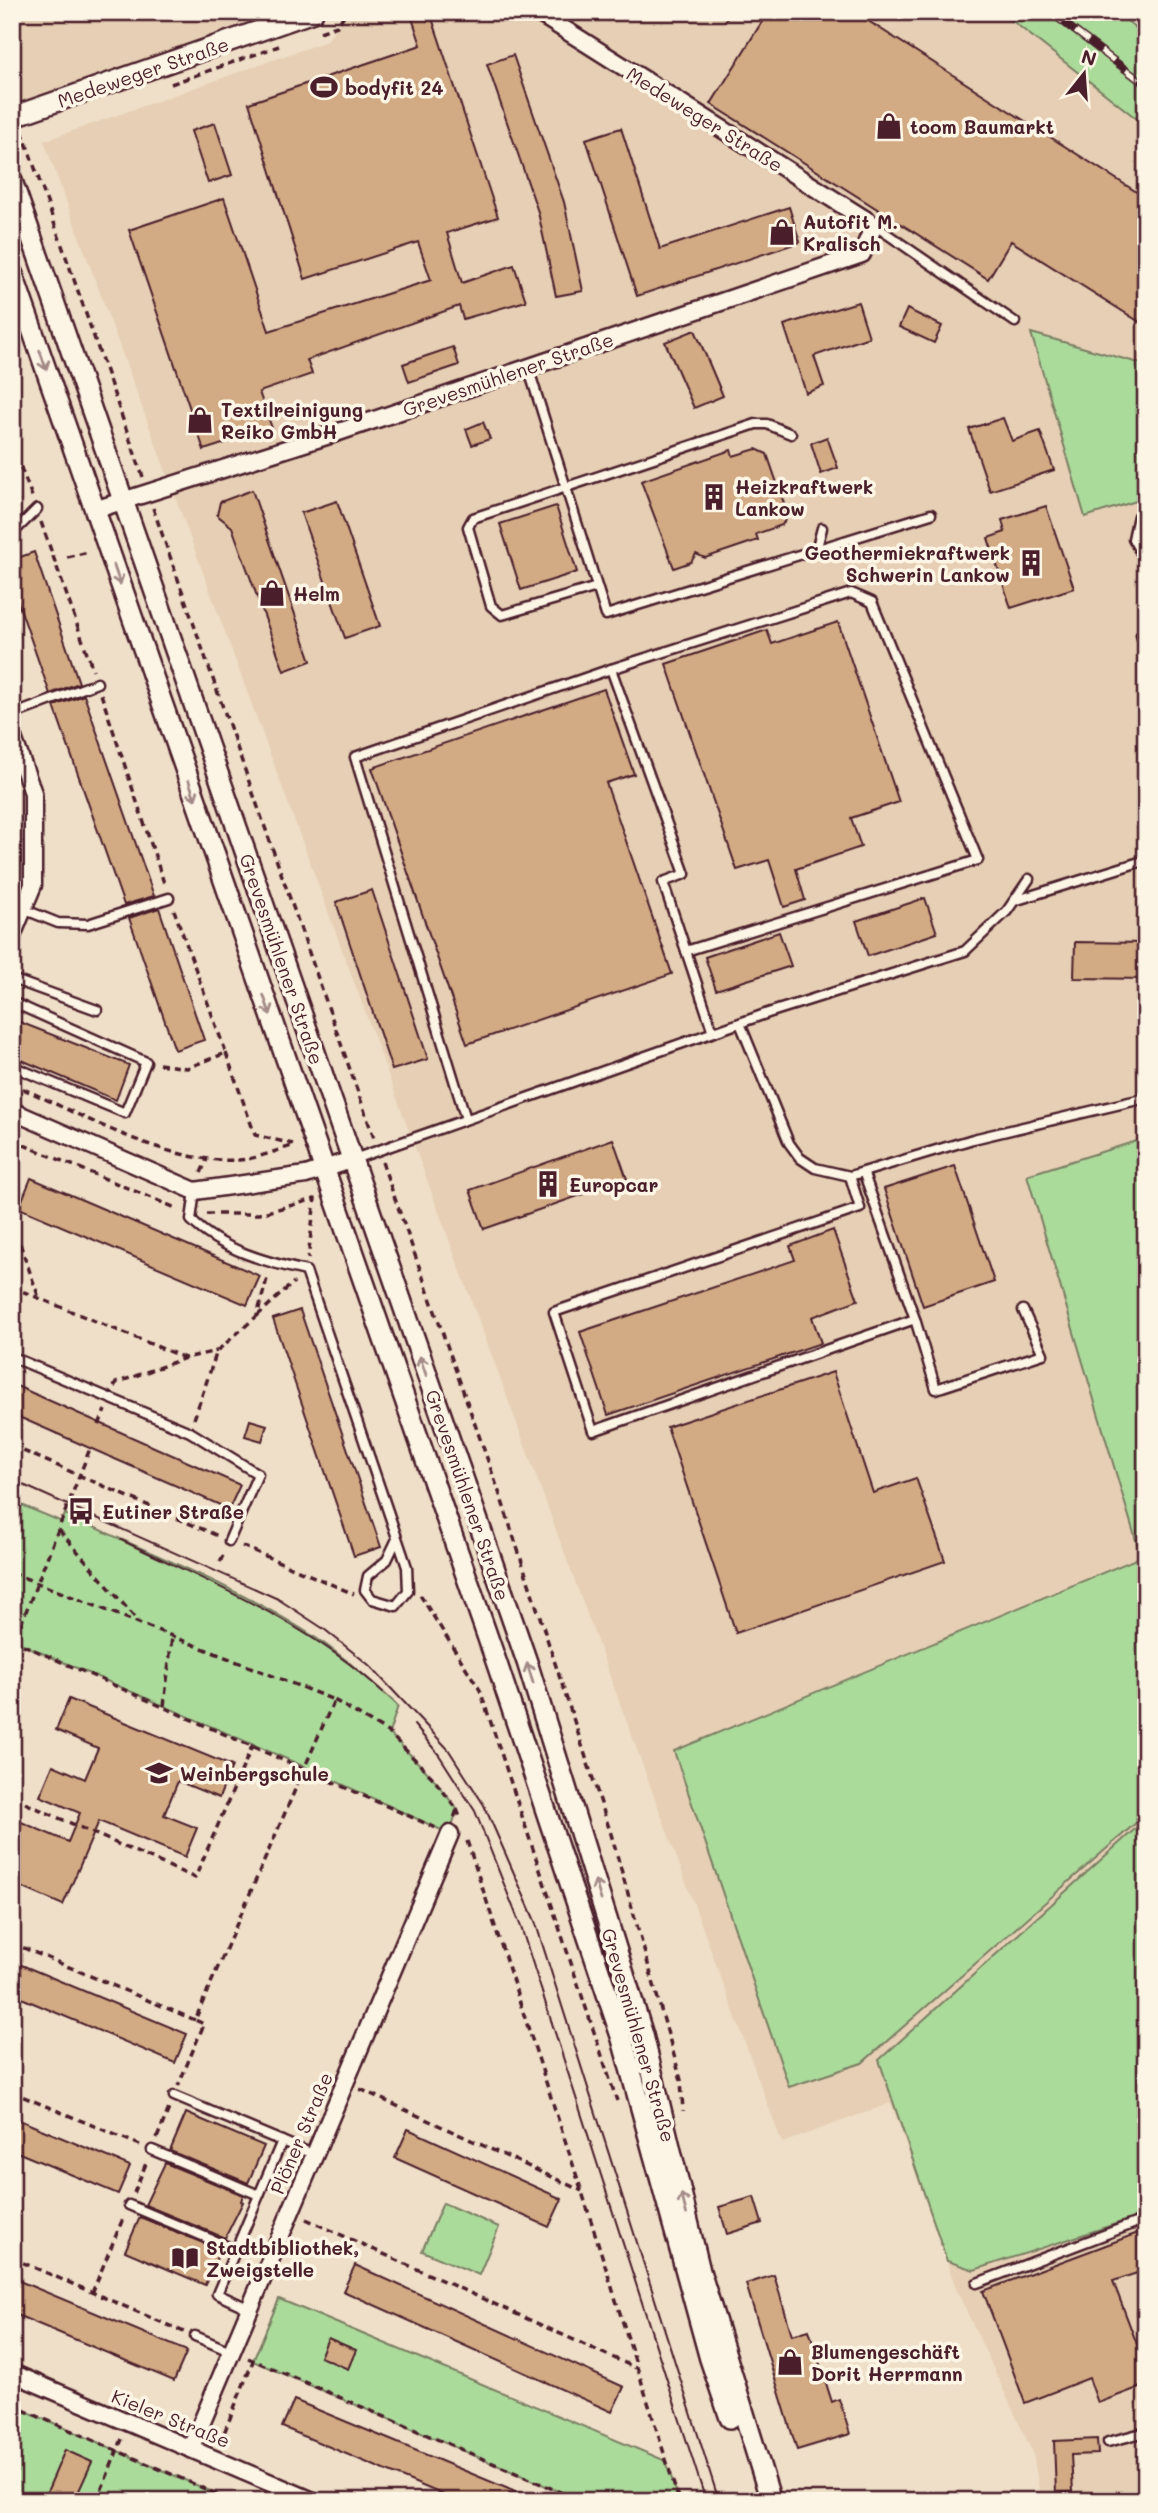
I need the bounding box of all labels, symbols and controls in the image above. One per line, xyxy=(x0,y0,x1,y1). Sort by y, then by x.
street label: Medeweger Straße xyxy=(54,31,232,113)
north arrow xyxy=(1050,38,1120,108)
text: N xyxy=(1079,43,1100,71)
street label: Medeweger Straße xyxy=(622,61,788,177)
sports icon: bodyfit 24 xyxy=(309,72,339,102)
place label: bodyfit 24 xyxy=(345,75,443,100)
shop icon: toom Baumarkt xyxy=(874,111,904,141)
place label: toom Baumarkt xyxy=(910,114,1054,139)
place label: Autofit M. Kralisch xyxy=(803,209,898,256)
shop icon: Autofit M. Kralisch xyxy=(767,217,797,247)
street label: Grevesmühlener Straße xyxy=(399,326,617,422)
one-way arrow xyxy=(37,349,50,371)
place label: Textilreinigung Reiko GmbH xyxy=(221,397,363,444)
shop icon: Textilreinigung Reiko GmbH xyxy=(185,405,215,435)
place label: Heizkraftwerk Lankow xyxy=(735,474,873,521)
building icon: Heizkraftwerk Lankow xyxy=(699,482,729,512)
place label: Geothermiekraftwerk Schwerin Lankow xyxy=(805,540,1010,587)
building icon: Geothermiekraftwerk Schwerin Lankow xyxy=(1016,548,1046,578)
one-way arrow xyxy=(112,564,124,586)
shop icon: Helm xyxy=(257,578,287,608)
place label: Helm xyxy=(293,581,340,606)
one-way arrow xyxy=(186,779,199,801)
street label: Grevesmühlener Straße xyxy=(234,850,330,1068)
one-way arrow xyxy=(261,993,274,1015)
building icon: Europcar xyxy=(533,1169,563,1199)
place label: Europcar xyxy=(569,1172,658,1197)
one-way arrow xyxy=(416,1355,428,1377)
street label: Grevesmühlener Straße xyxy=(420,1386,516,1604)
bus stop icon: Eutiner Straße xyxy=(66,1496,96,1526)
place label: Eutiner Straße xyxy=(102,1499,244,1524)
one-way arrow xyxy=(523,1663,536,1685)
school or university icon: Weinbergschule xyxy=(144,1758,174,1788)
place label: Weinbergschule xyxy=(180,1761,329,1786)
one-way arrow xyxy=(591,1880,603,1902)
street label: Grevesmühlener Straße xyxy=(596,1925,682,2145)
street label: Plöner Straße xyxy=(264,2068,338,2198)
one-way arrow xyxy=(677,2193,690,2216)
place label: Stadtbibliothek, Zweigstelle xyxy=(206,2235,359,2282)
library icon: Stadtbibliothek, Zweigstelle xyxy=(170,2243,200,2273)
place label: Blumengeschäft Dorit Herrmann xyxy=(811,2339,963,2386)
shop icon: Blumengeschäft Dorit Herrmann xyxy=(775,2347,805,2377)
street label: Kieler Straße xyxy=(108,2383,234,2453)

